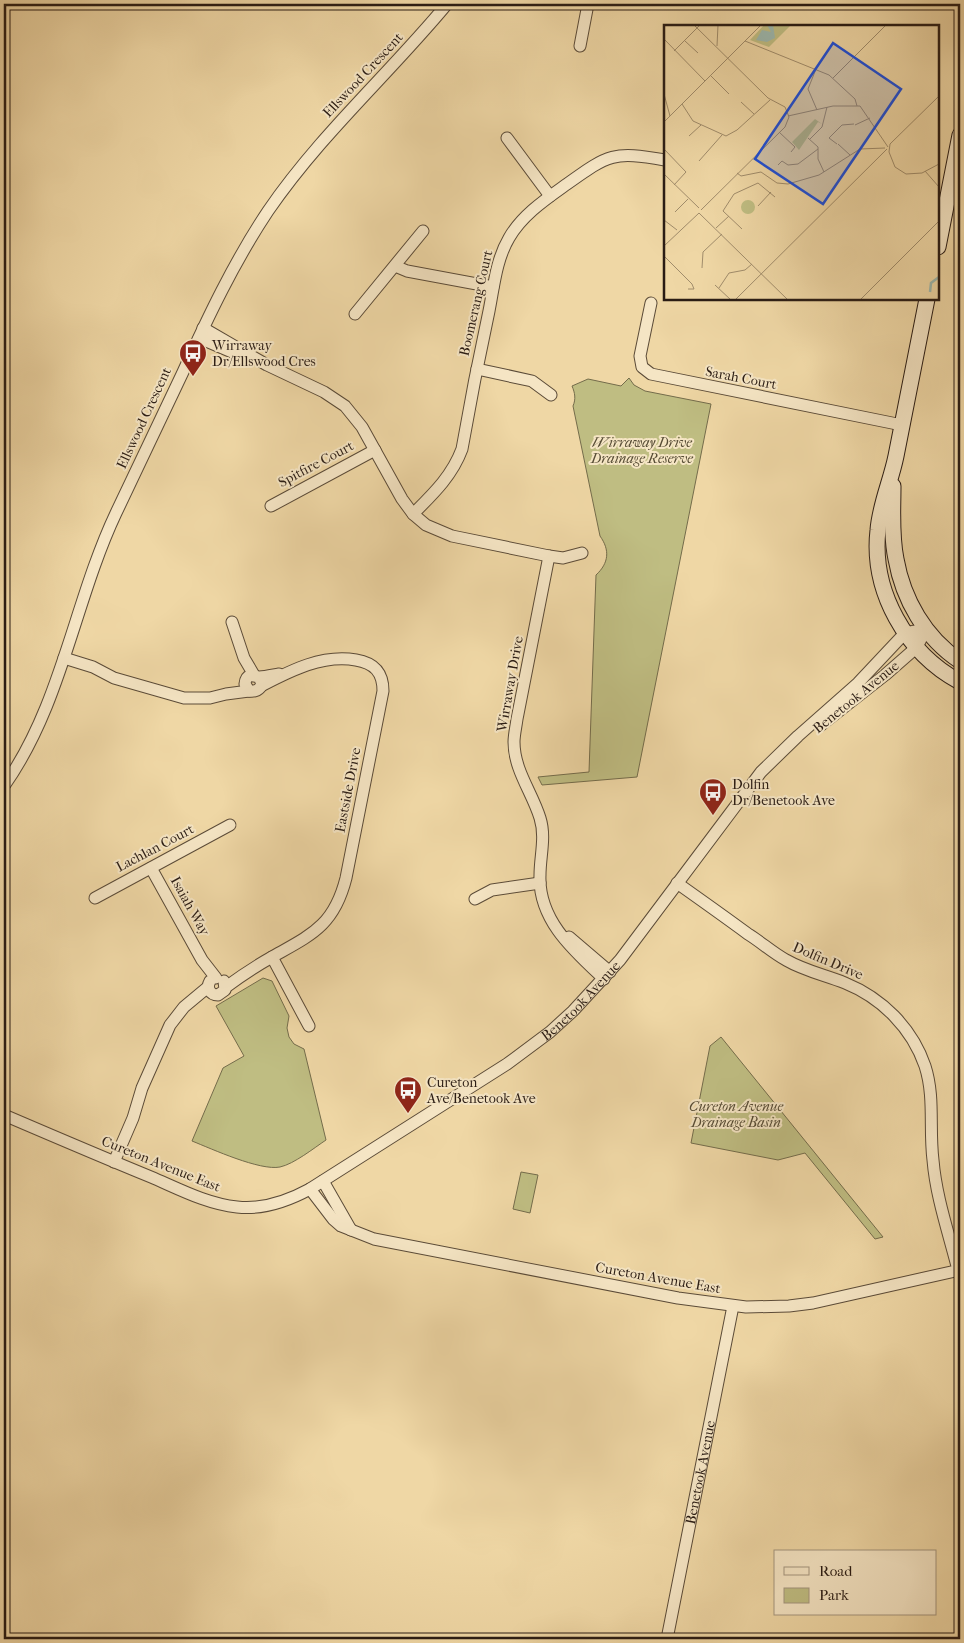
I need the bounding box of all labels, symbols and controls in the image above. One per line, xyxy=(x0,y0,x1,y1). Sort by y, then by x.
inset map xyxy=(664,25,939,300)
street label: Ellswood Crescent xyxy=(319,29,407,121)
street label: Boomerang Court xyxy=(456,248,496,358)
place label: Wirraway Dr/Ellswood Cres xyxy=(211,337,316,370)
bus stop icon: Wirraway Dr/Ellswood Cres xyxy=(178,338,208,377)
street label: Sarah Court xyxy=(704,363,778,393)
street label: Ellswood Crescent xyxy=(113,365,175,471)
park label: Wirraway Drive Drainage Reserve xyxy=(590,434,693,467)
street label: Spitfire Court xyxy=(275,437,357,491)
street label: Wirraway Drive xyxy=(493,635,527,734)
street label: Benetook Avenue xyxy=(810,657,902,737)
street label: Eastside Drive xyxy=(331,746,365,834)
place label: Dolfin Dr/Benetook Ave xyxy=(732,776,835,809)
bus stop icon: Dolfin Dr/Benetook Ave xyxy=(698,777,728,816)
street label: Lachlan Court xyxy=(113,820,197,876)
street label: Isaiah Way xyxy=(167,873,213,939)
street label: Dolfin Drive xyxy=(790,939,866,983)
street label: Benetook Avenue xyxy=(538,957,624,1044)
place label: Cureton Ave/Benetook Ave xyxy=(426,1074,536,1107)
bus stop icon: Cureton Ave/Benetook Ave xyxy=(393,1075,423,1114)
park label: Cureton Avenue Drainage Basin xyxy=(689,1098,783,1131)
street label: Cureton Avenue East xyxy=(99,1132,223,1196)
street label: Cureton Avenue East xyxy=(594,1259,722,1297)
street label: Benetook Avenue xyxy=(681,1419,719,1526)
legend xyxy=(774,1550,936,1616)
text: Road xyxy=(819,1562,853,1580)
text: Park xyxy=(819,1586,849,1604)

